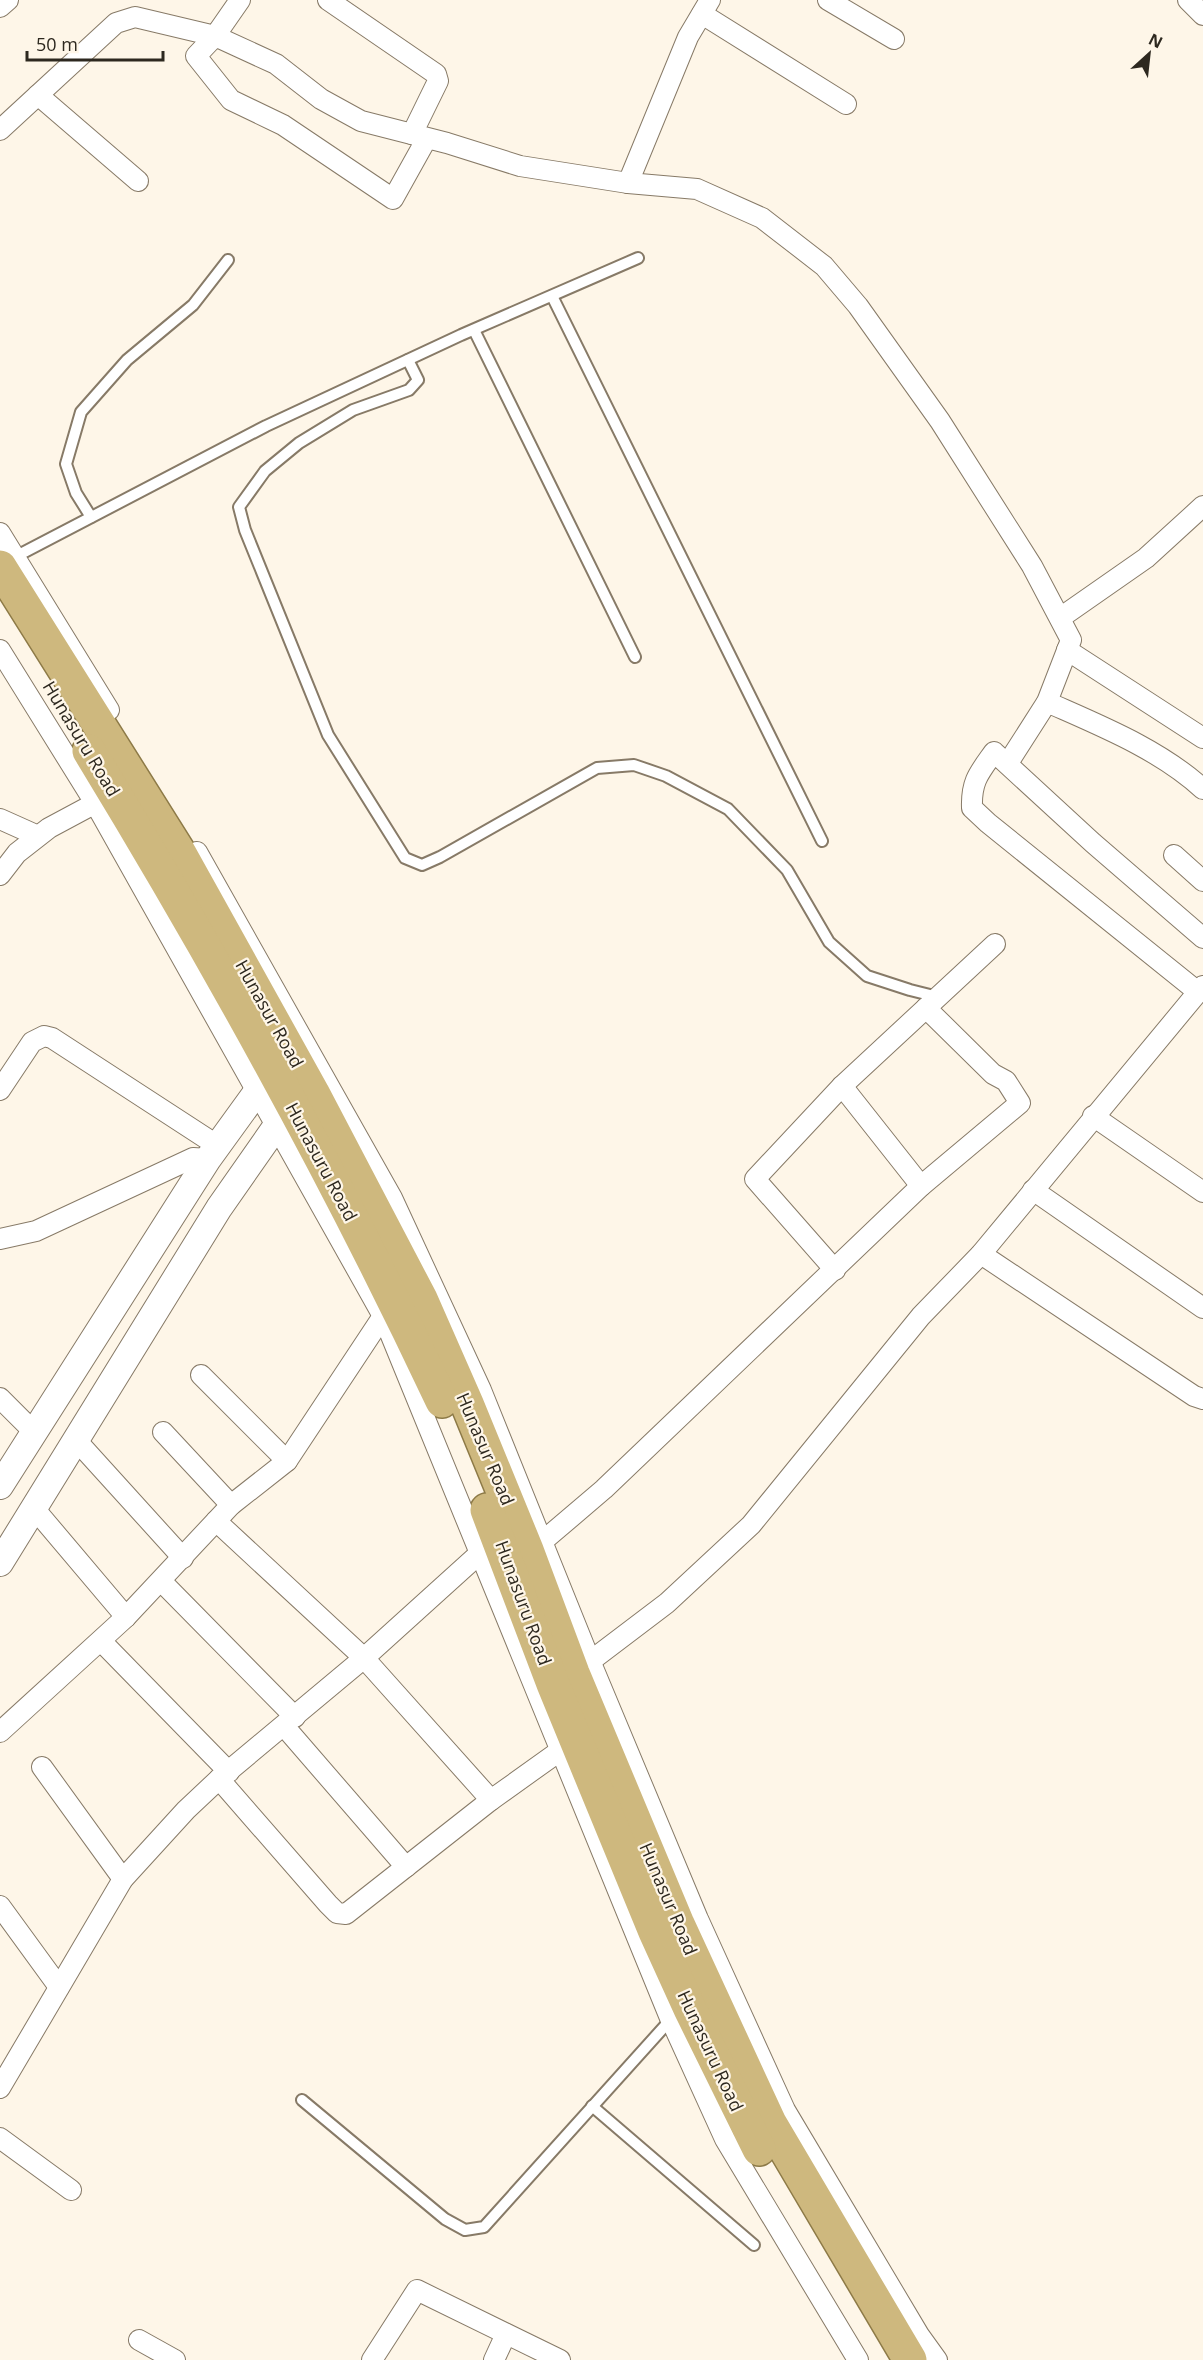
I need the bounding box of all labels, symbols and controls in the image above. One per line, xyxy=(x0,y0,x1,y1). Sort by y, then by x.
scale bar xyxy=(27,24,164,62)
north arrow xyxy=(1119,24,1179,84)
text: N xyxy=(1145,28,1167,53)
text: 50 m xyxy=(36,32,78,56)
street label: Hunasuru Road xyxy=(38,676,126,801)
street label: Hunasur Road xyxy=(230,955,309,1072)
street label: Hunasuru Road xyxy=(281,1098,363,1225)
street label: Hunasur Road xyxy=(451,1389,520,1509)
street label: Hunasuru Road xyxy=(490,1537,558,1668)
street label: Hunasur Road xyxy=(634,1839,703,1959)
street label: Hunasuru Road xyxy=(672,1986,749,2115)

